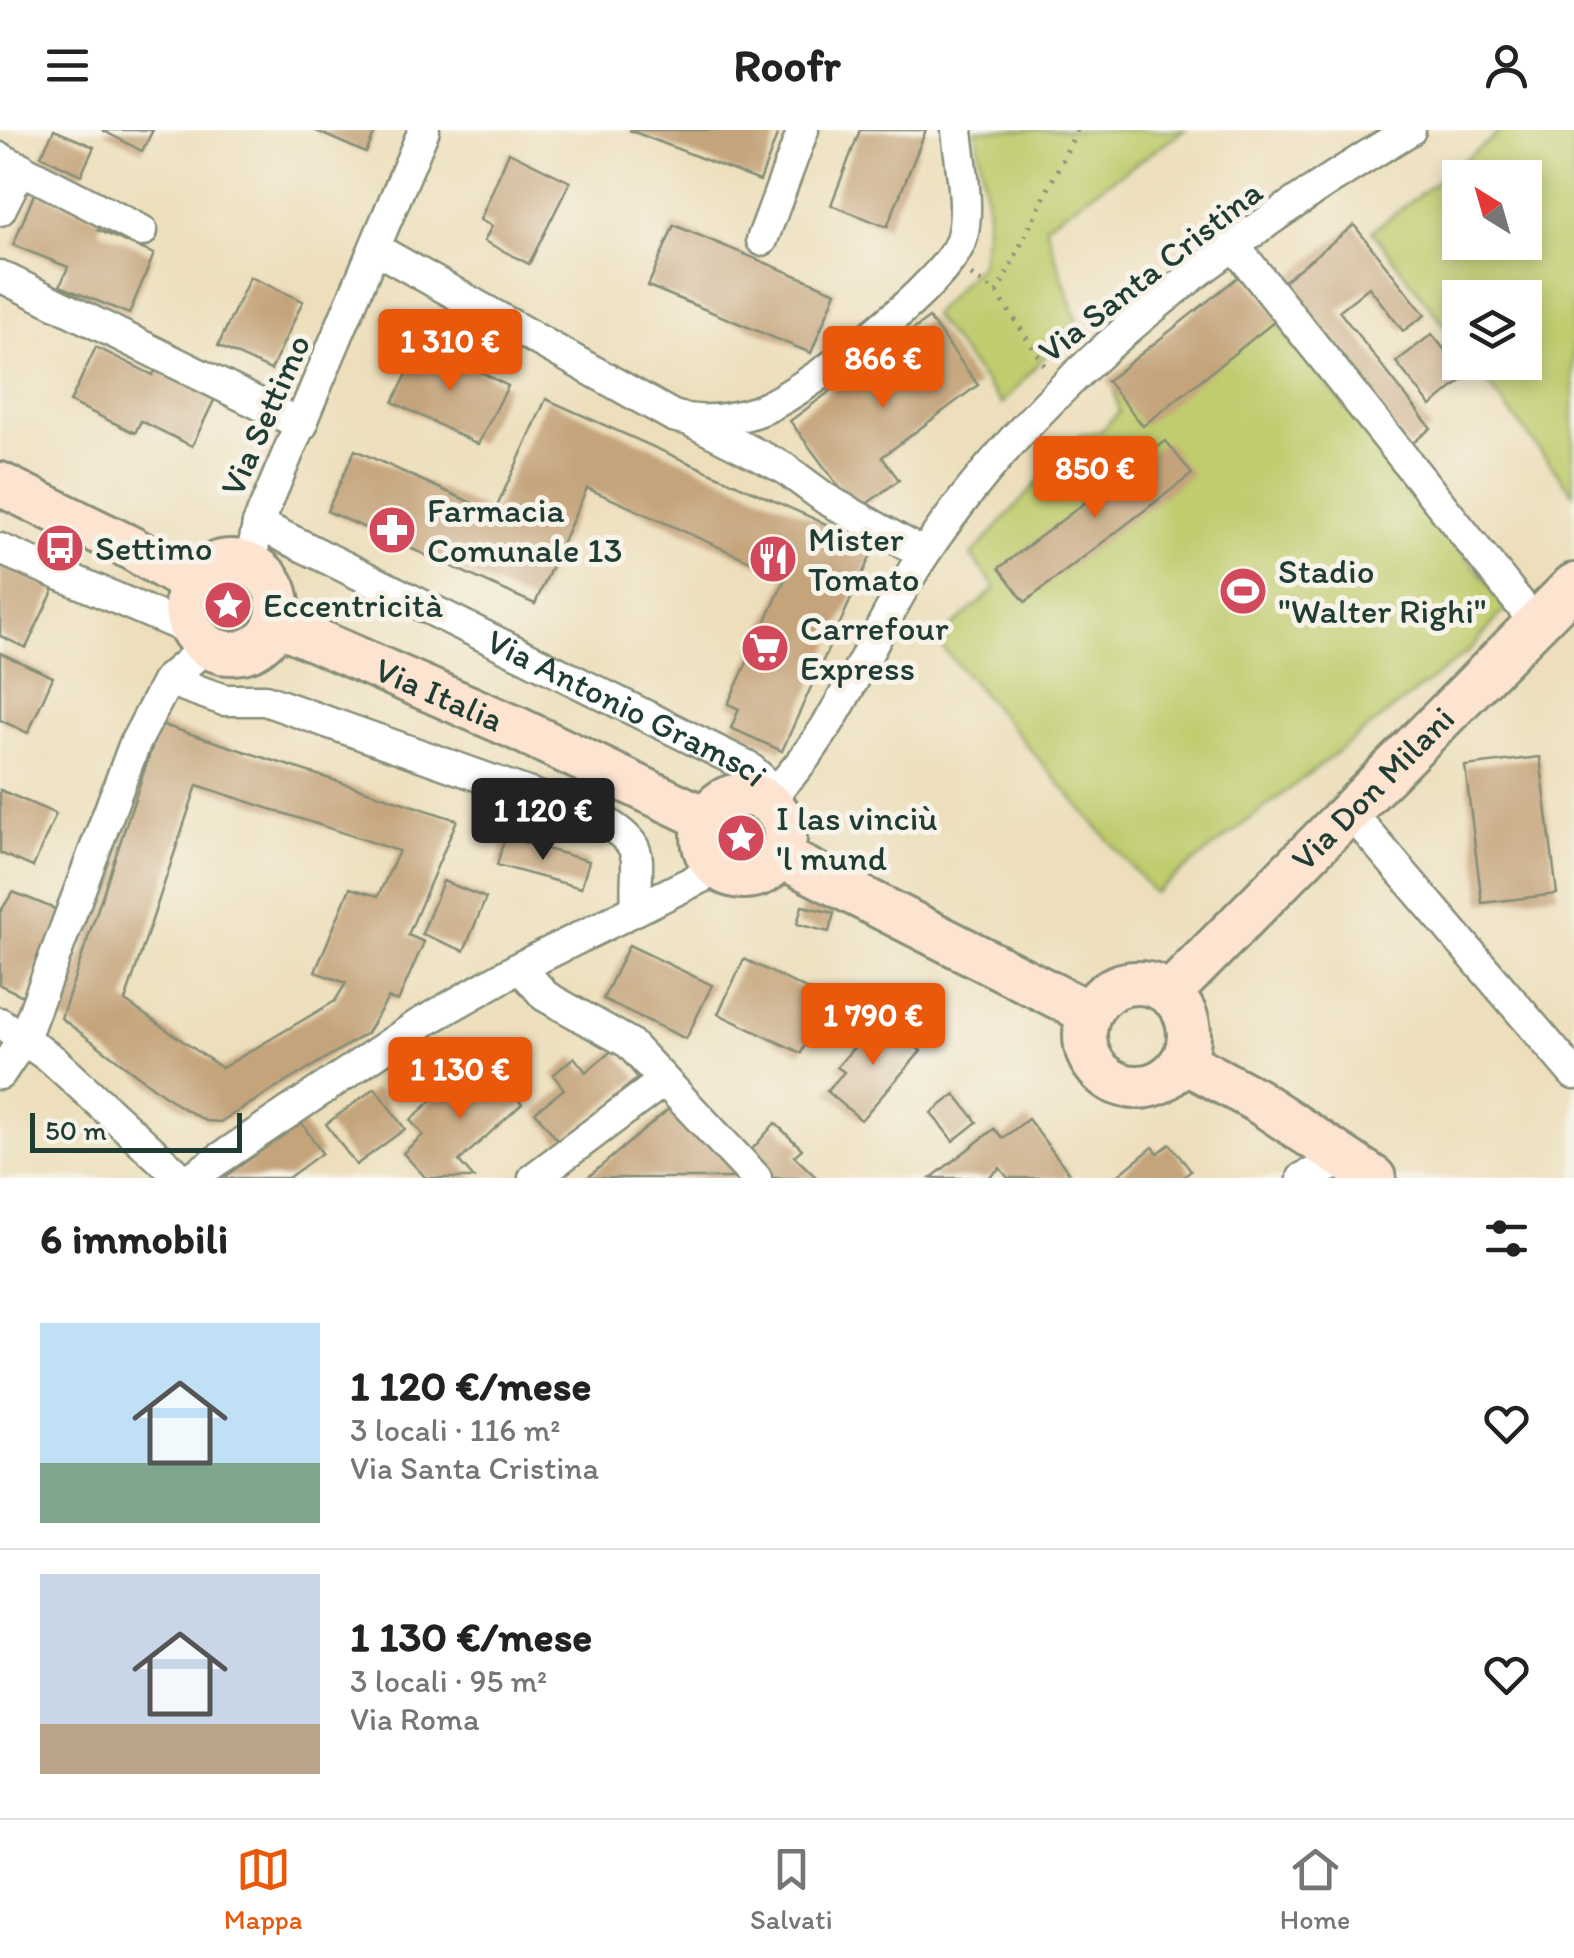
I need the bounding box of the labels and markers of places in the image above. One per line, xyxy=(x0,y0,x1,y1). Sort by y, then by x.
pin: 1 310 € xyxy=(358,309,542,394)
pin: 866 € xyxy=(813,326,953,411)
pin: 850 € xyxy=(1025,436,1165,521)
place label: Farmacia Comunale 13 xyxy=(427,489,623,571)
pharmacy icon: Farmacia Comunale 13 xyxy=(366,504,418,556)
place label: Mister Tomato xyxy=(808,518,920,600)
bus stop icon: Settimo xyxy=(34,522,86,574)
place label: Settimo xyxy=(95,527,212,569)
restaurant icon: Mister Tomato xyxy=(747,533,799,585)
place label: Stadio "Walter Righi" xyxy=(1278,550,1487,632)
sports icon: Stadio "Walter Righi" xyxy=(1217,565,1269,617)
place icon: Eccentricità xyxy=(202,579,254,631)
place label: Eccentricità xyxy=(263,584,443,626)
place label: Carrefour Express xyxy=(800,607,949,689)
supermarket icon: Carrefour Express xyxy=(739,622,791,674)
pin: 1 120 € xyxy=(451,778,635,863)
place label: I las vinciù 'l mund xyxy=(776,797,938,879)
place icon: I las vinciù 'l mund xyxy=(715,812,767,864)
pin: 1 790 € xyxy=(781,983,965,1068)
pin: 1 130 € xyxy=(368,1037,552,1122)

